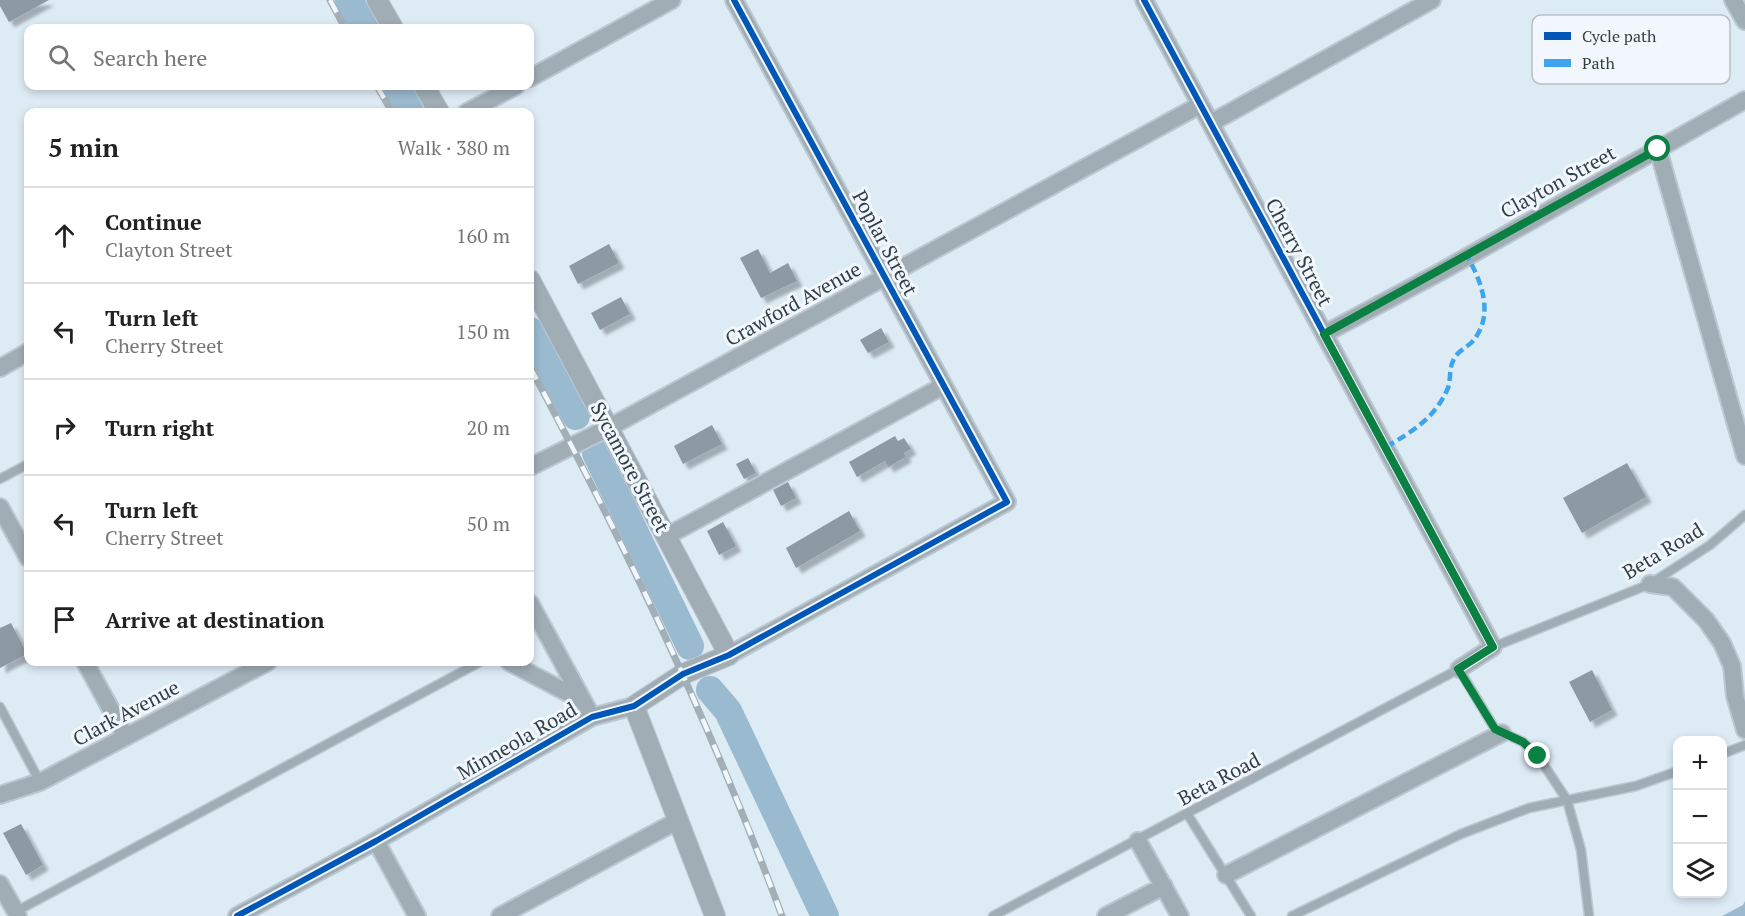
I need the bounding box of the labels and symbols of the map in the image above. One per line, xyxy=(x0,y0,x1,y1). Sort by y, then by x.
legend xyxy=(1532,15,1730,84)
text: Cycle path xyxy=(1582,25,1657,47)
text: Path xyxy=(1582,52,1616,74)
route start xyxy=(1644,135,1670,161)
street label: Clayton Street xyxy=(1495,139,1621,224)
street label: Poplar Street xyxy=(846,185,925,301)
street label: Cherry Street xyxy=(1260,193,1339,311)
street label: Crawford Avenue xyxy=(720,255,866,352)
street label: Sycamore Street xyxy=(585,397,676,537)
street label: Beta Road xyxy=(1617,516,1708,585)
street label: Clark Avenue xyxy=(68,673,184,752)
street label: Minneola Road xyxy=(452,695,581,786)
route end xyxy=(1524,742,1550,768)
street label: Beta Road xyxy=(1173,746,1265,811)

